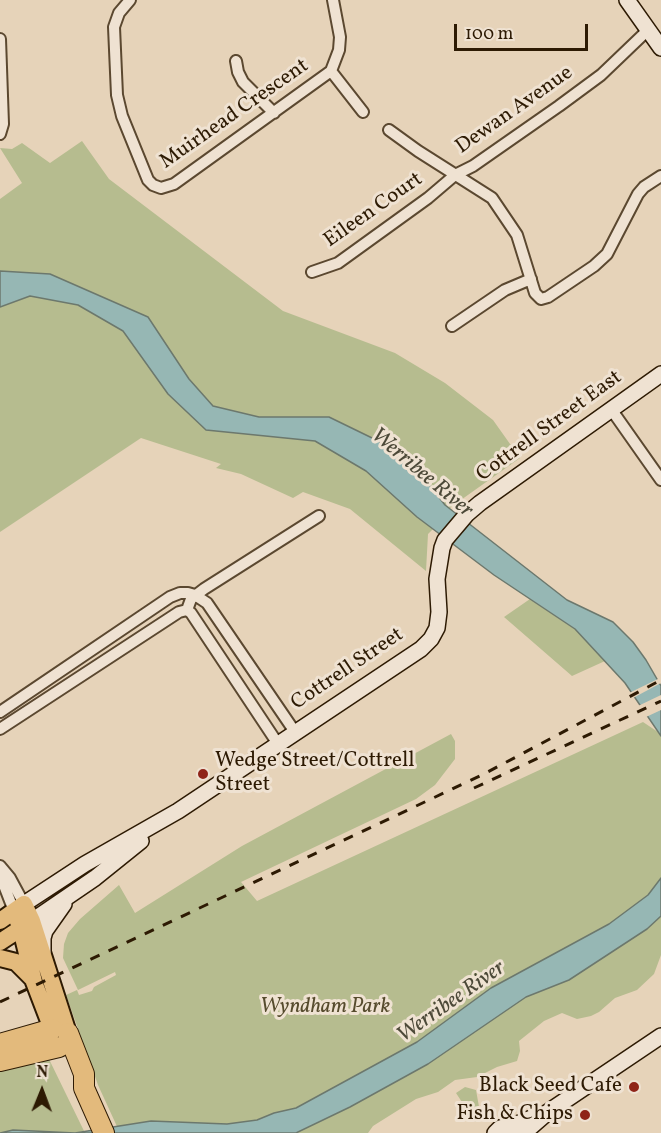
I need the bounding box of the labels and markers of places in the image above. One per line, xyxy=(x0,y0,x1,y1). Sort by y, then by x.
place label: Wedge Street/Cottrell Street xyxy=(215,749,414,799)
marker: Wedge Street/Cottrell Street xyxy=(196,767,210,781)
place label: Black Seed Cafe xyxy=(479,1074,622,1100)
marker: Black Seed Cafe xyxy=(627,1080,641,1094)
place label: Fish & Chips xyxy=(456,1102,573,1128)
marker: Fish & Chips xyxy=(578,1108,592,1122)

